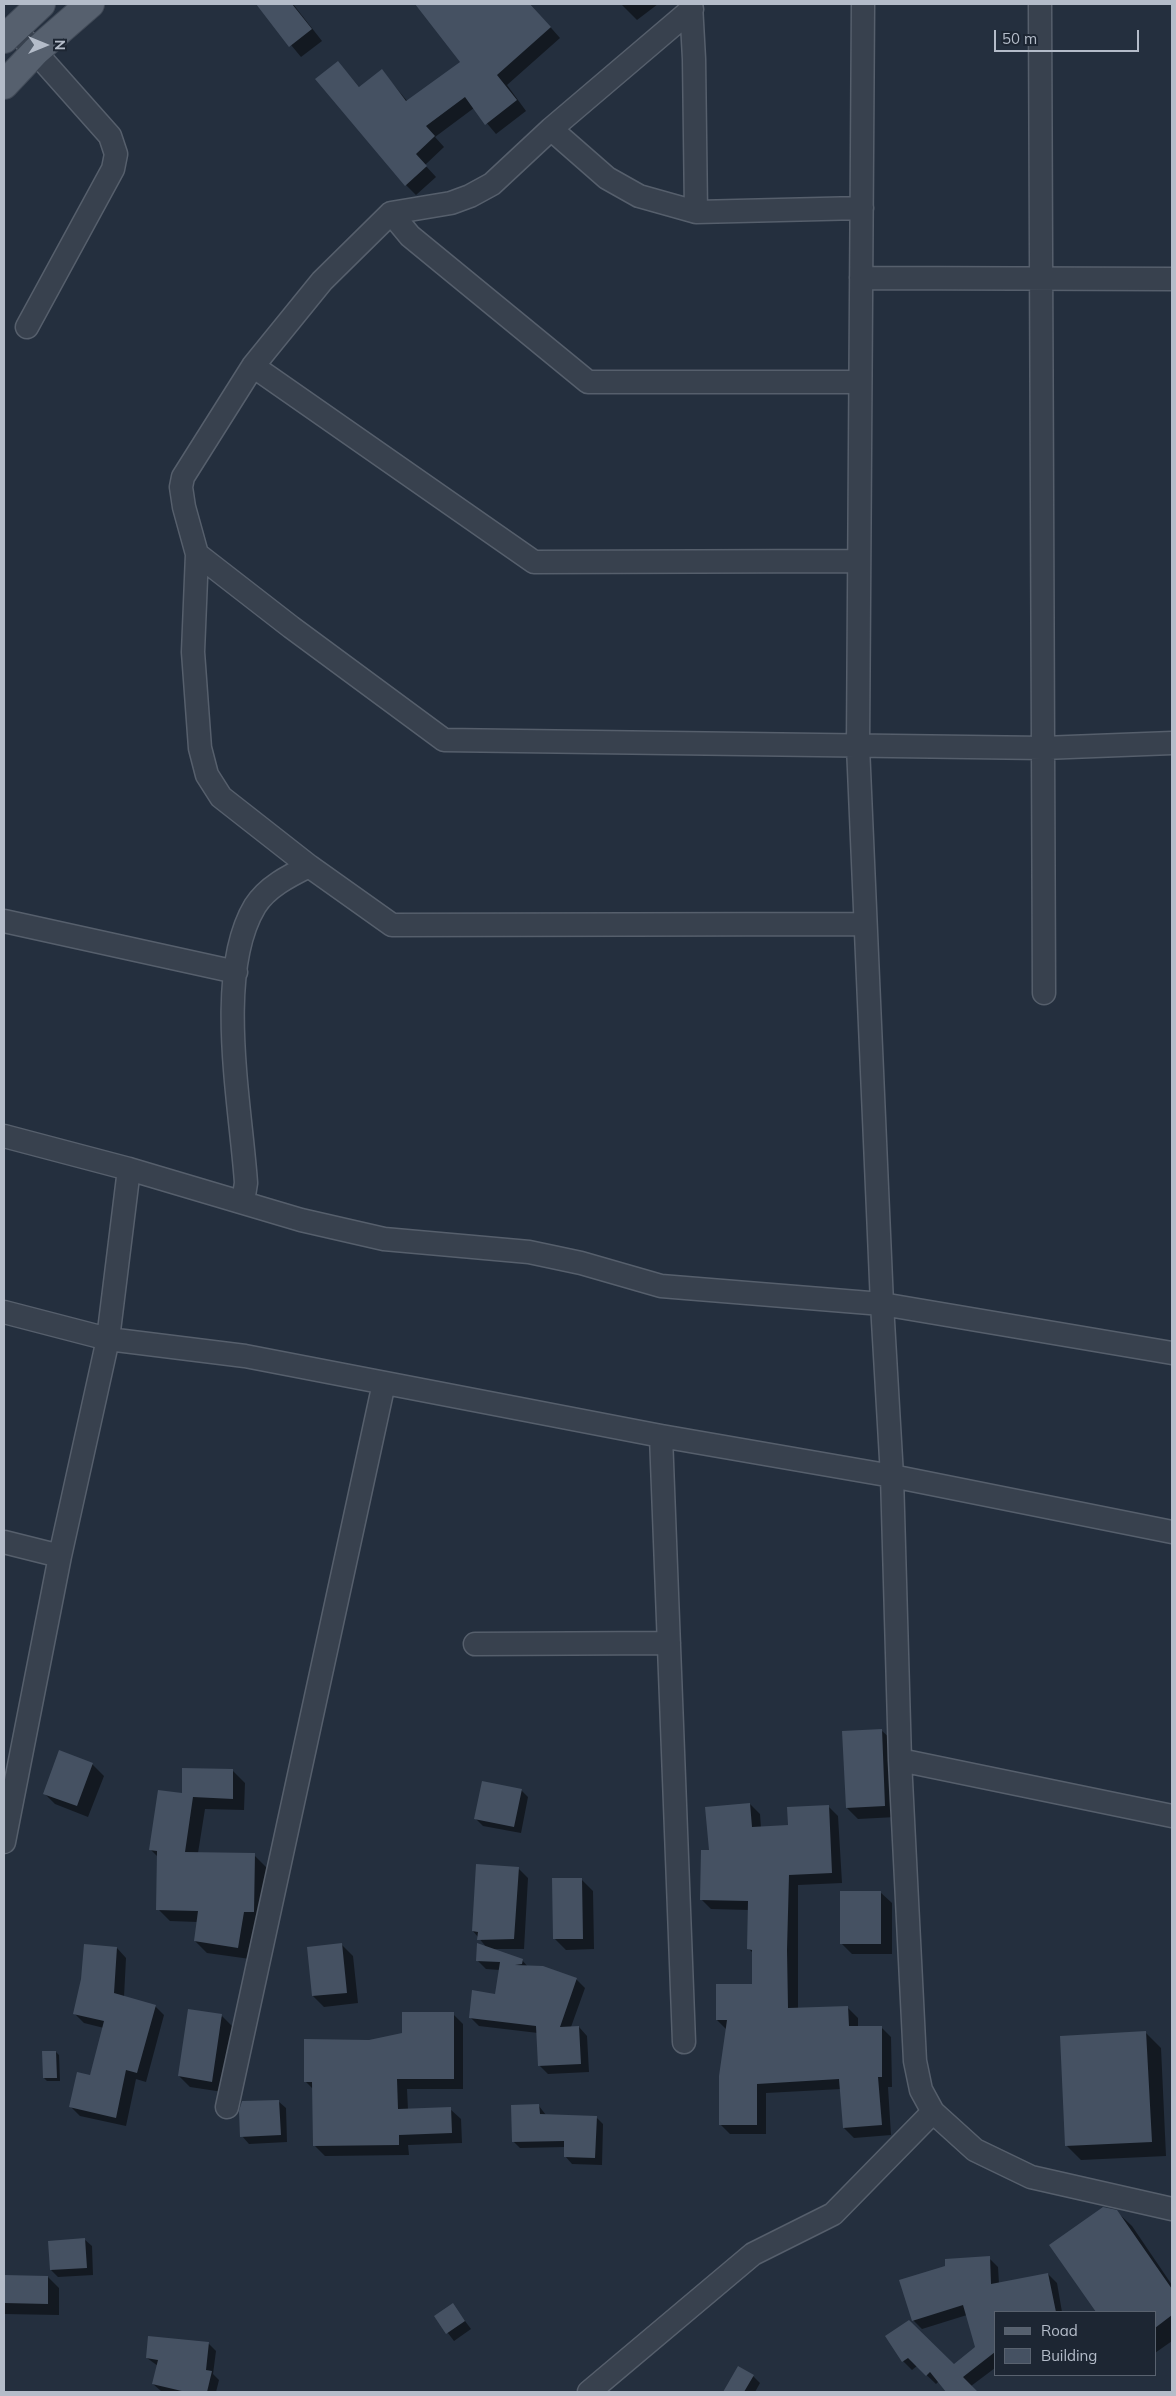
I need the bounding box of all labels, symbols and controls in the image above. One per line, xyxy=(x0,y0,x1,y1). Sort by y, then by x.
north arrow xyxy=(20,20,70,70)
scale bar xyxy=(996,20,1141,52)
text: 50 m xyxy=(1002,29,1037,48)
text: N xyxy=(51,40,69,50)
legend xyxy=(994,2311,1156,2376)
text: Road xyxy=(1041,2321,1078,2340)
text: Building xyxy=(1041,2346,1097,2365)

